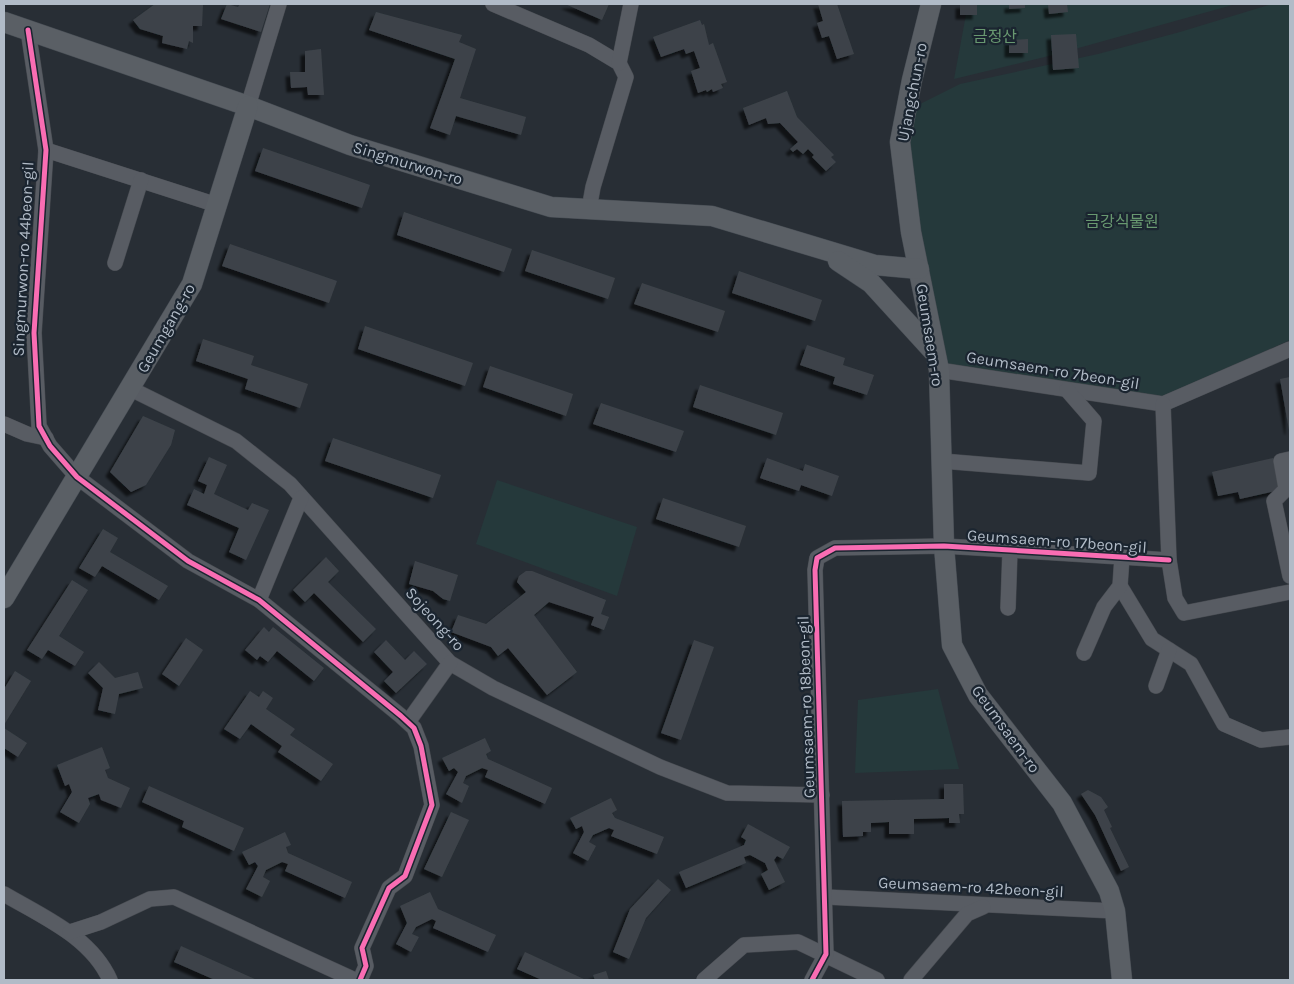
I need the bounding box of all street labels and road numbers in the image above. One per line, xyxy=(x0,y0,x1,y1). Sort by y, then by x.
street label: Ujangchun-ro xyxy=(893,41,931,143)
street label: Singmurwon-ro xyxy=(351,137,465,189)
street label: Singmurwon-ro 44beon-gil xyxy=(8,161,38,357)
street label: Geumgang-ro xyxy=(133,280,199,376)
street label: Geumsaem-ro xyxy=(913,282,947,388)
street label: Geumsaem-ro 7beon-gil xyxy=(965,347,1141,393)
street label: Geumsaem-ro 17beon-gil xyxy=(966,525,1148,557)
street label: Sojeong-ro xyxy=(401,583,469,655)
street label: Geumsaem-ro 18beon-gil xyxy=(793,615,819,799)
street label: Geumsaem-ro xyxy=(968,681,1044,777)
street label: Geumsaem-ro 42beon-gil xyxy=(878,873,1064,901)

